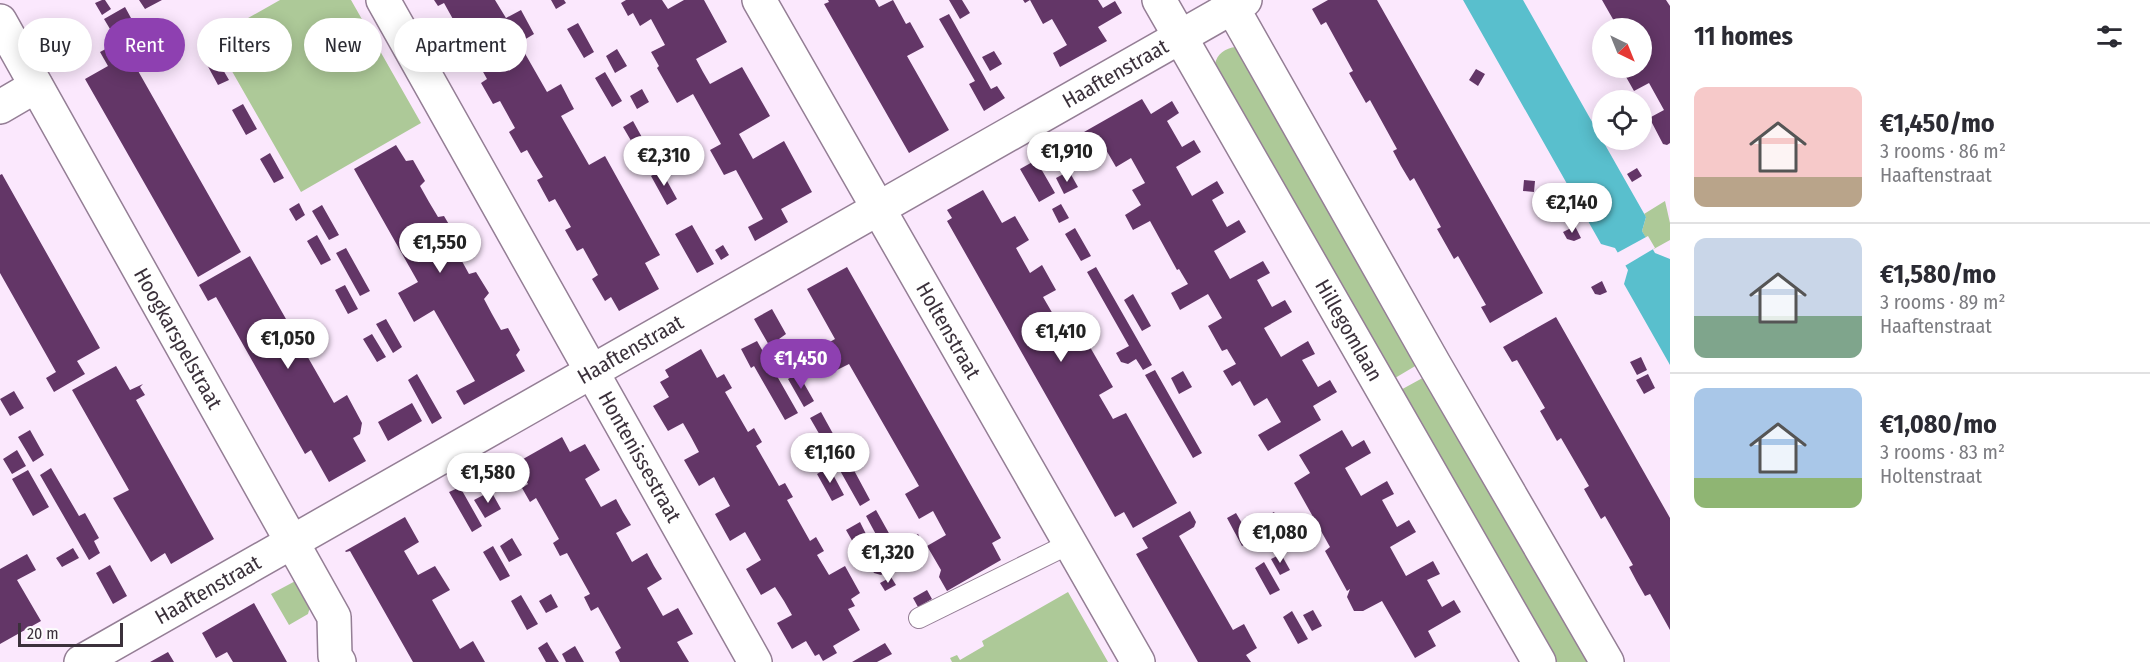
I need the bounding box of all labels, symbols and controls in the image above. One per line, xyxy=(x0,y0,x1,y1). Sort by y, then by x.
chip: Buy xyxy=(18,18,92,72)
chip: Rent xyxy=(104,18,185,72)
chip: Filters xyxy=(197,18,292,72)
chip: New xyxy=(304,18,382,72)
chip: Apartment xyxy=(394,18,527,72)
north arrow xyxy=(1592,18,1652,78)
map controls xyxy=(1592,18,1652,150)
icon: filters xyxy=(2093,20,2126,53)
text: 11 homes xyxy=(1694,21,1793,52)
street label: Haaftenstraat xyxy=(1058,33,1173,114)
button: locate xyxy=(1592,90,1652,150)
text: €1,450/mo xyxy=(1880,108,1995,139)
icon: home xyxy=(1742,111,1814,183)
pin: €1,910 xyxy=(1018,132,1116,183)
pin: €2,310 xyxy=(615,136,713,187)
text: €1,910 xyxy=(1041,139,1093,163)
text: 3 rooms · 86 m² xyxy=(1880,139,2006,163)
text: €2,310 xyxy=(637,143,691,167)
text: Haaftenstraat xyxy=(1880,163,1992,187)
pin: €2,140 xyxy=(1523,183,1621,234)
text: €2,140 xyxy=(1546,190,1598,214)
pin: €1,550 xyxy=(391,223,489,274)
text: €1,550 xyxy=(413,230,467,254)
text: €1,580/mo xyxy=(1880,259,1996,290)
icon: home xyxy=(1742,262,1814,334)
street label: Hoogkarspelstraat xyxy=(128,263,228,414)
street label: Hillegomlaan xyxy=(1309,275,1388,386)
street label: Holtenstraat xyxy=(910,278,986,384)
text: 3 rooms · 89 m² xyxy=(1880,290,2005,314)
street label: Haaftenstraat xyxy=(573,309,688,390)
pin: €1,410 xyxy=(1012,312,1110,363)
text: Haaftenstraat xyxy=(1880,314,1992,338)
pin: €1,050 xyxy=(239,319,337,370)
text: €1,410 xyxy=(1036,319,1086,343)
text: €1,050 xyxy=(261,326,315,350)
pin: €1,450 xyxy=(752,339,850,390)
text: €1,450 xyxy=(774,346,828,370)
street label: Hontenissestraat xyxy=(593,387,687,527)
text: €1,080/mo xyxy=(1880,409,1997,440)
icon: home xyxy=(1742,412,1814,484)
pin: €1,160 xyxy=(781,433,879,484)
text: €1,160 xyxy=(805,440,855,464)
text: 3 rooms · 83 m² xyxy=(1880,440,2005,464)
pin: €1,580 xyxy=(439,453,537,504)
text: €1,580 xyxy=(461,460,515,484)
text: Holtenstraat xyxy=(1880,464,1982,488)
pin: €1,080 xyxy=(1231,513,1329,564)
text: €1,080 xyxy=(1252,520,1308,544)
pin: €1,320 xyxy=(839,533,937,584)
text: €1,320 xyxy=(862,540,914,564)
street label: Haaftenstraat xyxy=(150,549,266,630)
scale bar xyxy=(18,620,123,648)
text: 20 m xyxy=(27,624,58,643)

